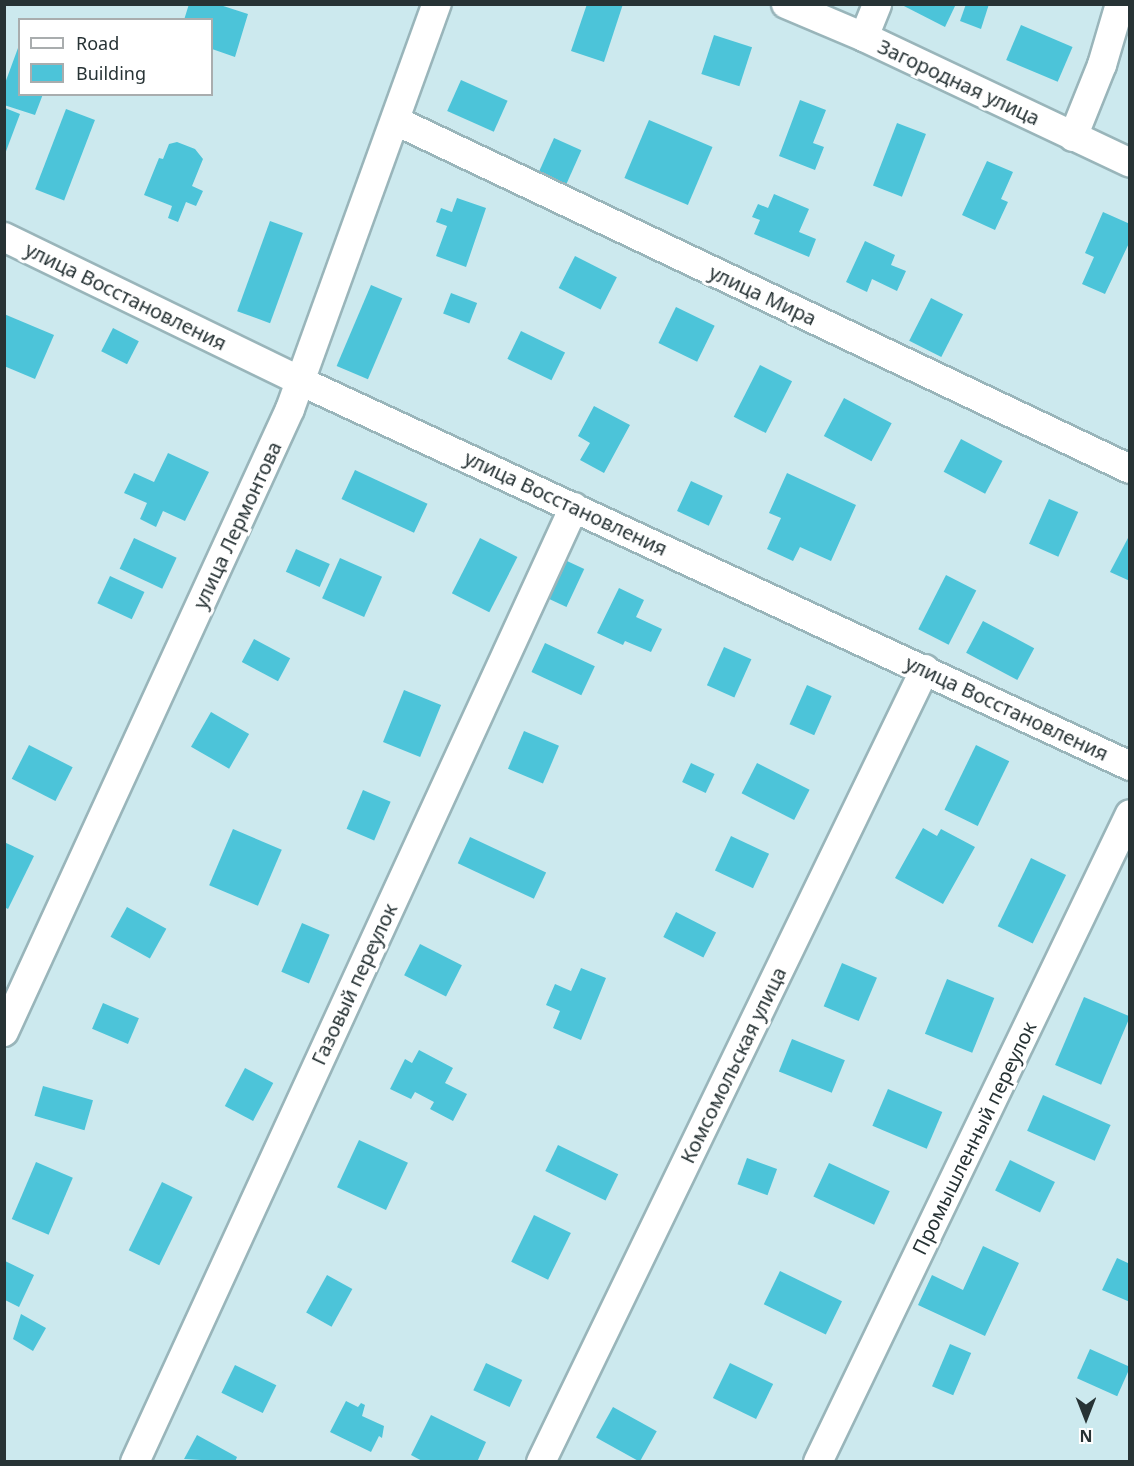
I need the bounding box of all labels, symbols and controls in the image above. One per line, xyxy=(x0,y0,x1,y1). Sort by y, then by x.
legend xyxy=(18,18,213,96)
text: Road xyxy=(76,31,119,55)
street label: Загородная улица xyxy=(874,34,1044,130)
text: Building xyxy=(76,61,146,85)
street label: улица Восстановления xyxy=(21,237,231,355)
street label: улица Мира xyxy=(705,260,821,330)
street label: улица Лермонтова xyxy=(188,437,286,613)
street label: улица Восстановления xyxy=(461,445,671,561)
street label: улица Восстановления xyxy=(902,650,1112,766)
street label: Газовый переулок xyxy=(306,899,402,1069)
street label: Комсомольская улица xyxy=(675,963,791,1167)
street label: Промышленный переулок xyxy=(907,1018,1041,1258)
north arrow xyxy=(1056,1388,1116,1448)
text: N xyxy=(1080,1425,1093,1447)

